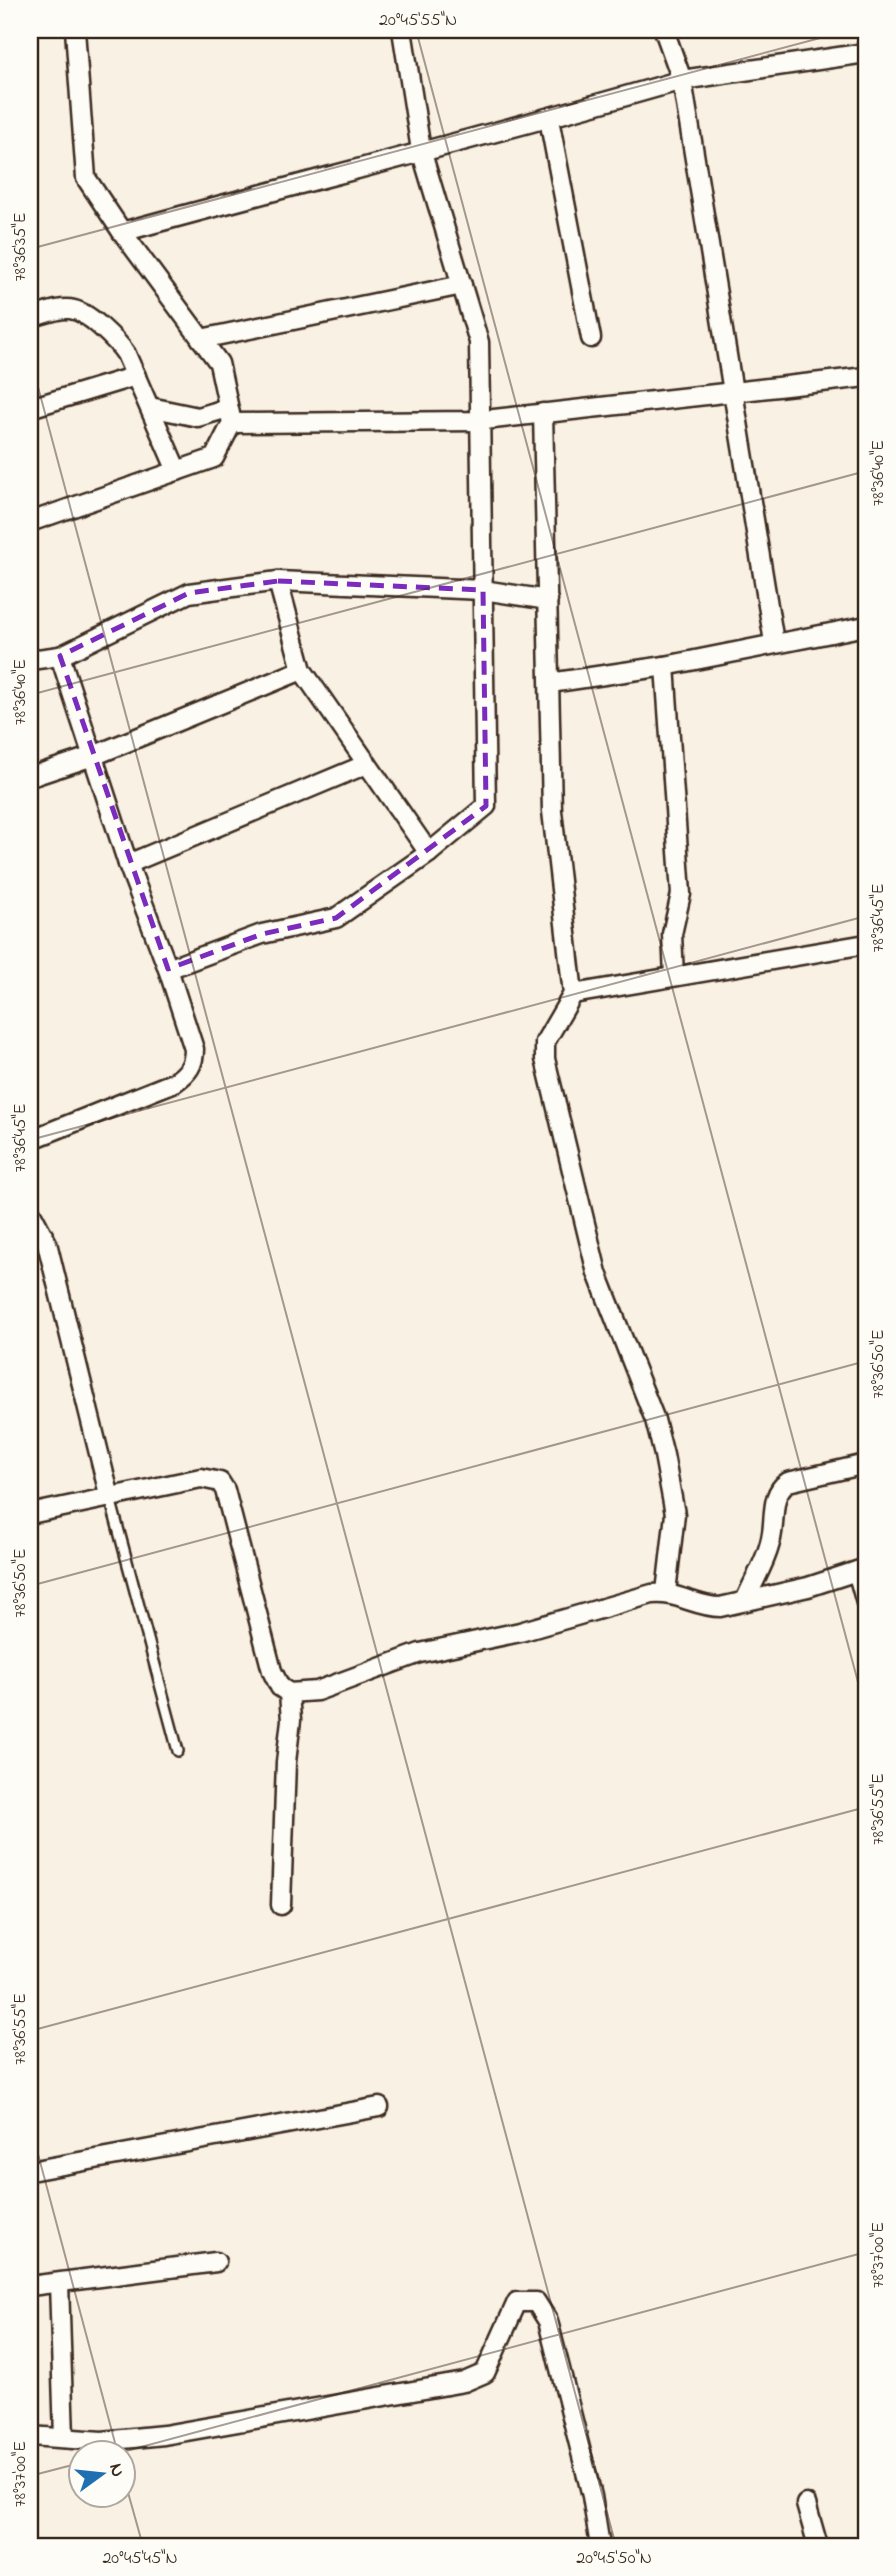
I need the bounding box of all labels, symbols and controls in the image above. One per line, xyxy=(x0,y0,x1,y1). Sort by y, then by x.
text: 20°45'55"N xyxy=(379,8,457,34)
text: 78°36'35"E xyxy=(8,212,34,282)
text: 78°36'40"E xyxy=(866,440,892,506)
text: 78°36'40"E xyxy=(8,659,34,725)
text: 78°36'45"E xyxy=(866,883,892,953)
text: 78°36'45"E xyxy=(8,1103,34,1173)
text: 78°36'50"E xyxy=(866,1329,892,1399)
text: 78°36'50"E xyxy=(8,1548,34,1618)
text: 78°36'55"E xyxy=(866,1773,892,1845)
text: 78°36'55"E xyxy=(8,1993,34,2065)
text: 78°37'00"E xyxy=(866,2222,892,2288)
north arrow xyxy=(66,2440,136,2510)
text: 78°37'00"E xyxy=(8,2441,34,2507)
text: N xyxy=(101,2461,131,2480)
text: 20°45'45"N xyxy=(102,2546,178,2572)
text: 20°45'50"N xyxy=(576,2546,652,2572)

